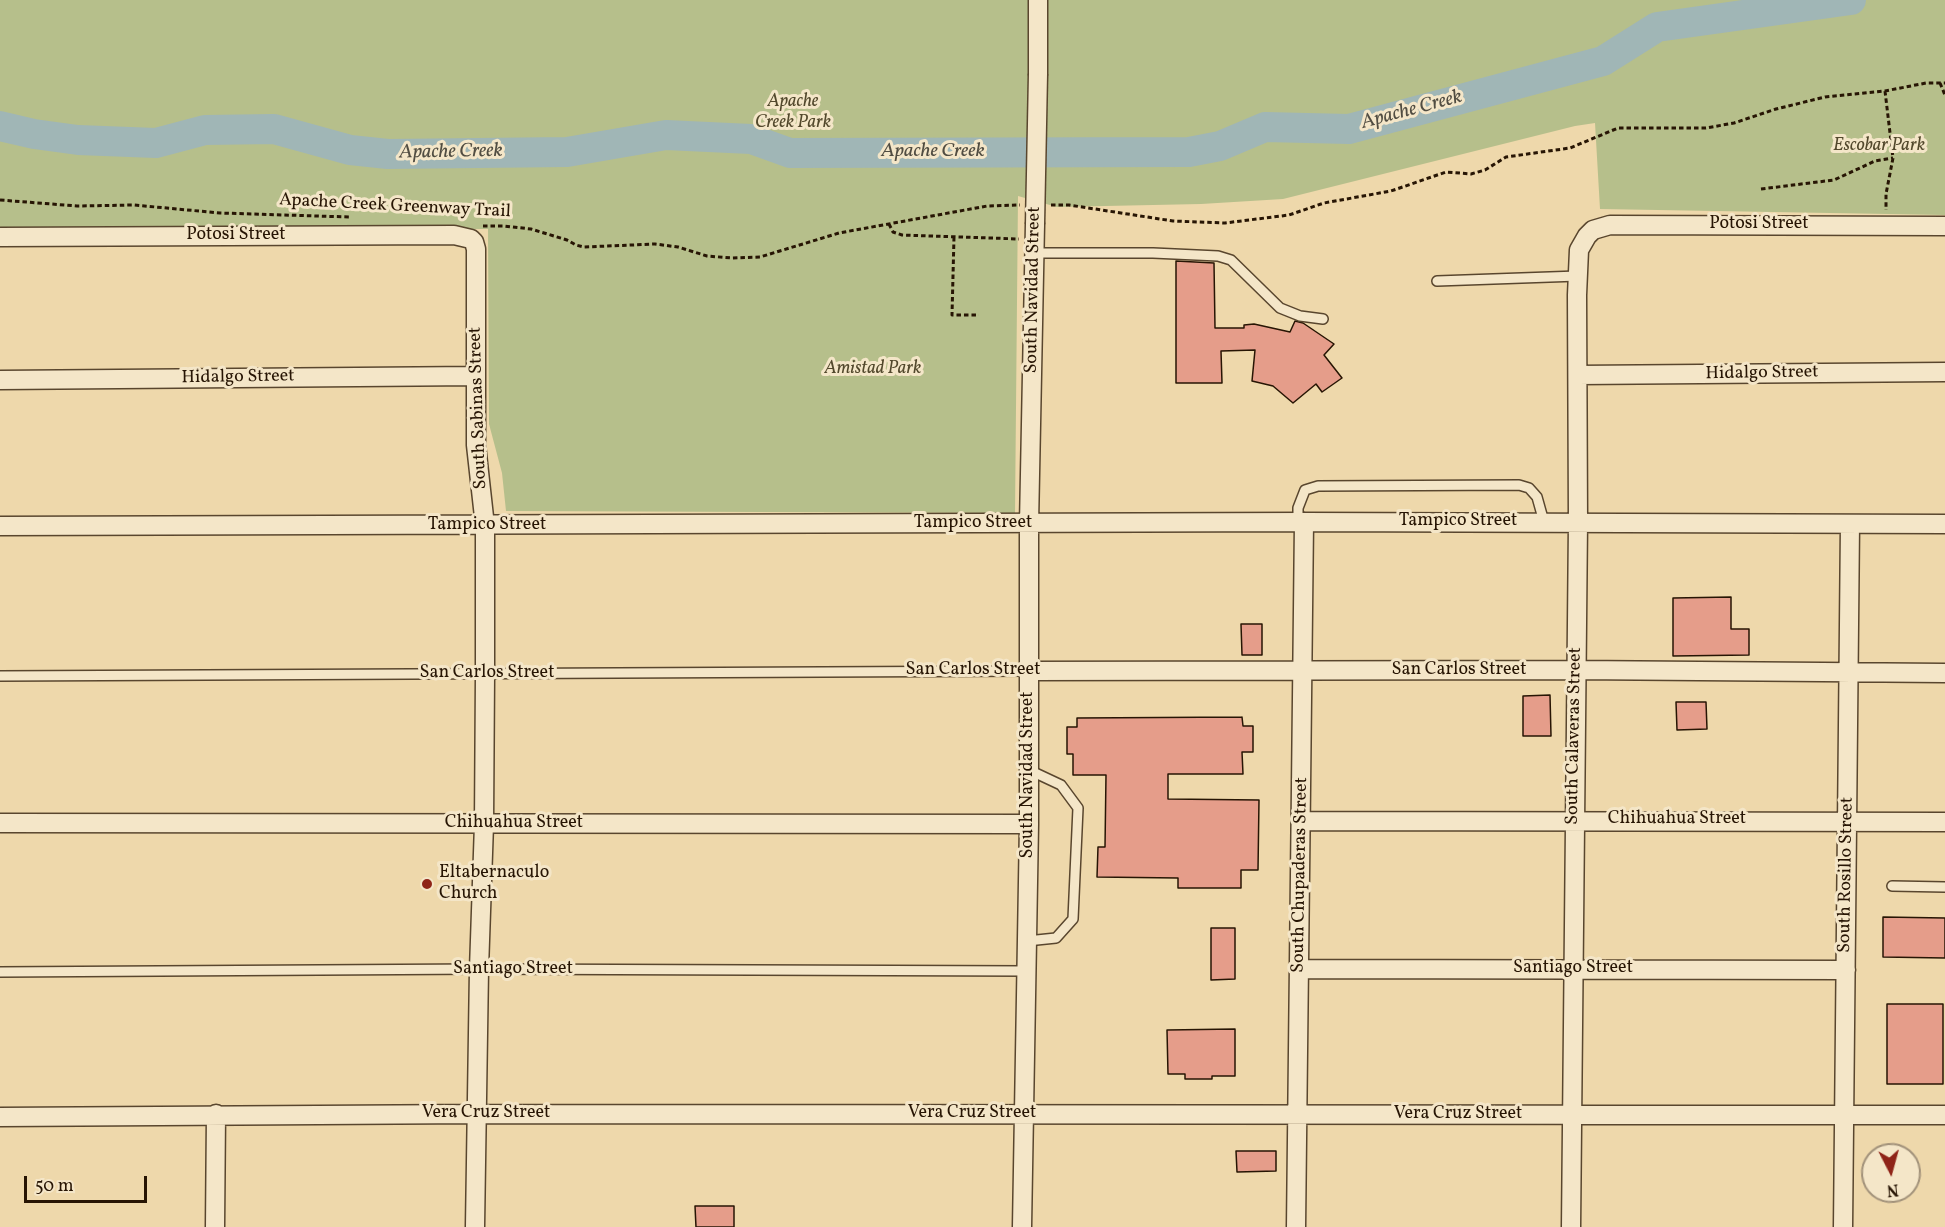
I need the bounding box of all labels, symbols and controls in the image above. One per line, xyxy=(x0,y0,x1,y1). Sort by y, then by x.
water label: Apache Creek xyxy=(1359,86,1465,136)
park label: Apache Creek Park xyxy=(755,92,831,134)
park label: Escobar Park xyxy=(1833,136,1925,158)
water label: Apache Creek xyxy=(399,140,503,166)
water label: Apache Creek xyxy=(881,140,985,164)
street label: Apache Creek Greenway Trail xyxy=(279,190,511,224)
street label: South Navidad Street xyxy=(1022,206,1046,374)
street label: Potosi Street xyxy=(1709,214,1809,236)
street label: Potosi Street xyxy=(186,225,286,247)
street label: South Sabinas Street xyxy=(465,326,493,490)
park label: Amistad Park xyxy=(825,359,921,381)
street label: Hidalgo Street xyxy=(1705,362,1819,386)
street label: Hidalgo Street xyxy=(181,366,295,390)
street label: Tampico Street xyxy=(1399,511,1517,533)
street label: Tampico Street xyxy=(914,513,1032,535)
street label: Tampico Street xyxy=(428,515,546,537)
street label: South Calaveras Street xyxy=(1563,647,1587,825)
street label: San Carlos Street xyxy=(906,660,1040,682)
street label: San Carlos Street xyxy=(1392,660,1526,682)
street label: San Carlos Street xyxy=(420,663,554,685)
street label: South Navidad Street xyxy=(1018,691,1040,859)
street label: South Chupaderas Street xyxy=(1288,777,1314,973)
street label: South Rosillo Street xyxy=(1835,797,1859,953)
street label: Chihuahua Street xyxy=(1608,809,1746,831)
street label: Chihuahua Street xyxy=(445,813,583,835)
place label: Eltabernaculo Church xyxy=(439,863,549,906)
marker: Eltabernaculo Church xyxy=(420,877,434,891)
street label: Santiago Street xyxy=(1513,958,1633,980)
street label: Santiago Street xyxy=(453,959,573,981)
street label: Vera Cruz Street xyxy=(422,1103,550,1125)
street label: Vera Cruz Street xyxy=(908,1103,1036,1125)
street label: Vera Cruz Street xyxy=(1394,1104,1522,1126)
north arrow xyxy=(1861,1143,1921,1203)
scale bar xyxy=(27,1164,150,1202)
text: 50 m xyxy=(35,1174,74,1199)
text: N xyxy=(1886,1177,1900,1200)

